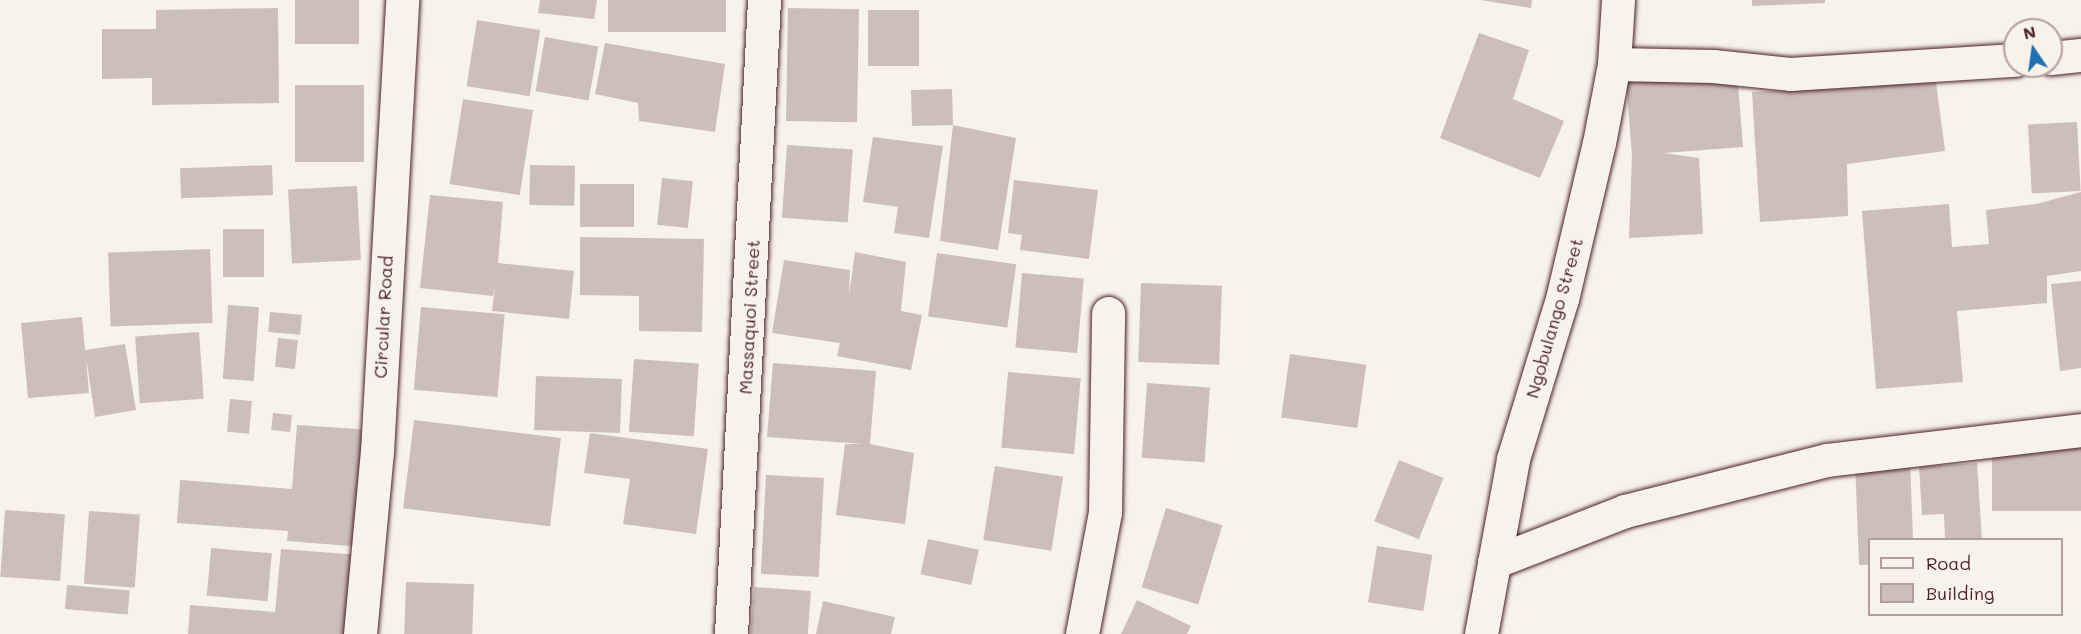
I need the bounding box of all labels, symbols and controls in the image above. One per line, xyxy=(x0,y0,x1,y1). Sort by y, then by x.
north arrow xyxy=(2003,18,2063,78)
text: N xyxy=(2021,20,2038,44)
street label: Ngobulango Street xyxy=(1521,235,1587,401)
street label: Massaquoi Street xyxy=(734,239,764,395)
street label: Circular Road xyxy=(369,255,397,379)
legend xyxy=(1868,538,2063,616)
text: Road xyxy=(1926,551,1971,575)
text: Building xyxy=(1926,581,1994,605)

